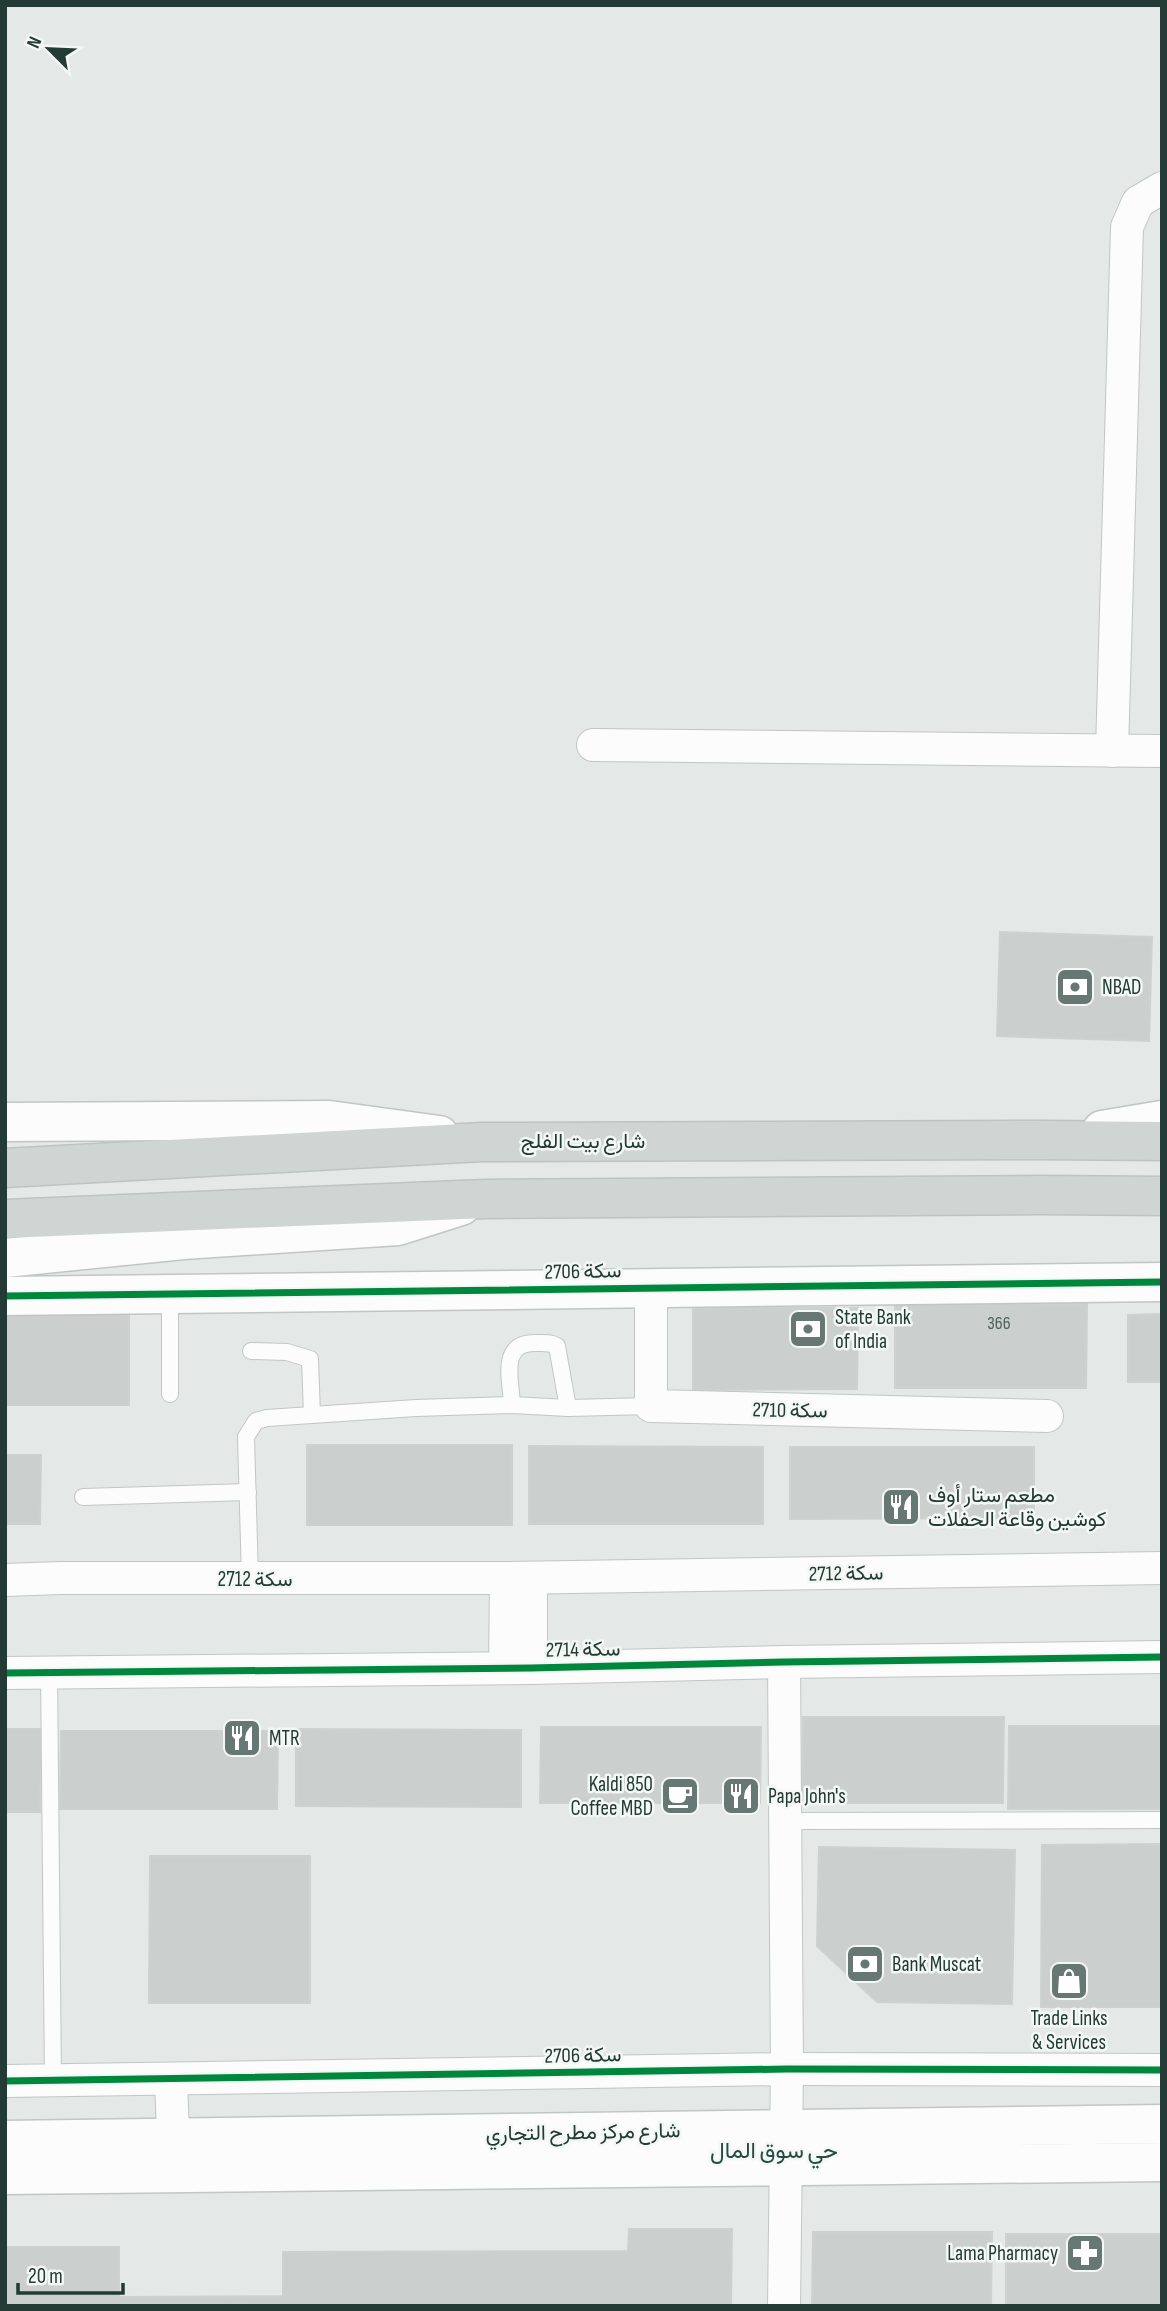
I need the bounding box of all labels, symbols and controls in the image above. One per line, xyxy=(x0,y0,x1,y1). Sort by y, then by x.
north arrow xyxy=(14,14,84,84)
text: N xyxy=(22,33,47,52)
bank icon: NBAD xyxy=(1054,966,1096,1008)
place label: NBAD xyxy=(1102,975,1141,1000)
street label: شارع بيت الفلج xyxy=(521,1129,645,1155)
street label: سكة 2706 xyxy=(544,1258,622,1285)
place label: State Bank of India xyxy=(835,1305,911,1354)
bank icon: State Bank of India xyxy=(787,1308,829,1350)
house number: 366 xyxy=(987,1313,1011,1334)
street label: سكة 2710 xyxy=(752,1397,828,1424)
place label: مطعم ستار أوف كوشين وقاعة الحفلات xyxy=(928,1483,1106,1532)
restaurant icon: مطعم ستار أوف كوشين وقاعة الحفلات xyxy=(880,1486,922,1528)
street label: سكة 2712 xyxy=(808,1560,884,1587)
street label: سكة 2712 xyxy=(218,1567,292,1592)
street label: سكة 2714 xyxy=(545,1636,621,1663)
restaurant icon: MTR xyxy=(221,1717,263,1759)
place label: MTR xyxy=(269,1726,300,1751)
place label: Kaldi 850 Coffee MBD xyxy=(570,1772,653,1821)
cafe icon: Kaldi 850 Coffee MBD xyxy=(659,1775,701,1817)
restaurant icon: Papa John's xyxy=(720,1775,762,1817)
place label: Papa John's xyxy=(768,1784,846,1809)
bank icon: Bank Muscat xyxy=(844,1943,886,1985)
place label: Bank Muscat xyxy=(892,1952,981,1977)
shop icon: Trade Links & Services xyxy=(1048,1960,1090,2002)
place label: Trade Links & Services xyxy=(1030,2006,1108,2055)
street label: سكة 2706 xyxy=(544,2042,622,2069)
street label: شارع مركز مطرح التجاري xyxy=(485,2118,681,2151)
district label: حي سوق المال xyxy=(710,2137,838,2169)
pharmacy icon: Lama Pharmacy xyxy=(1064,2232,1106,2274)
place label: Lama Pharmacy xyxy=(947,2241,1058,2266)
scale bar xyxy=(18,2252,122,2296)
text: 20 m xyxy=(28,2264,63,2289)

